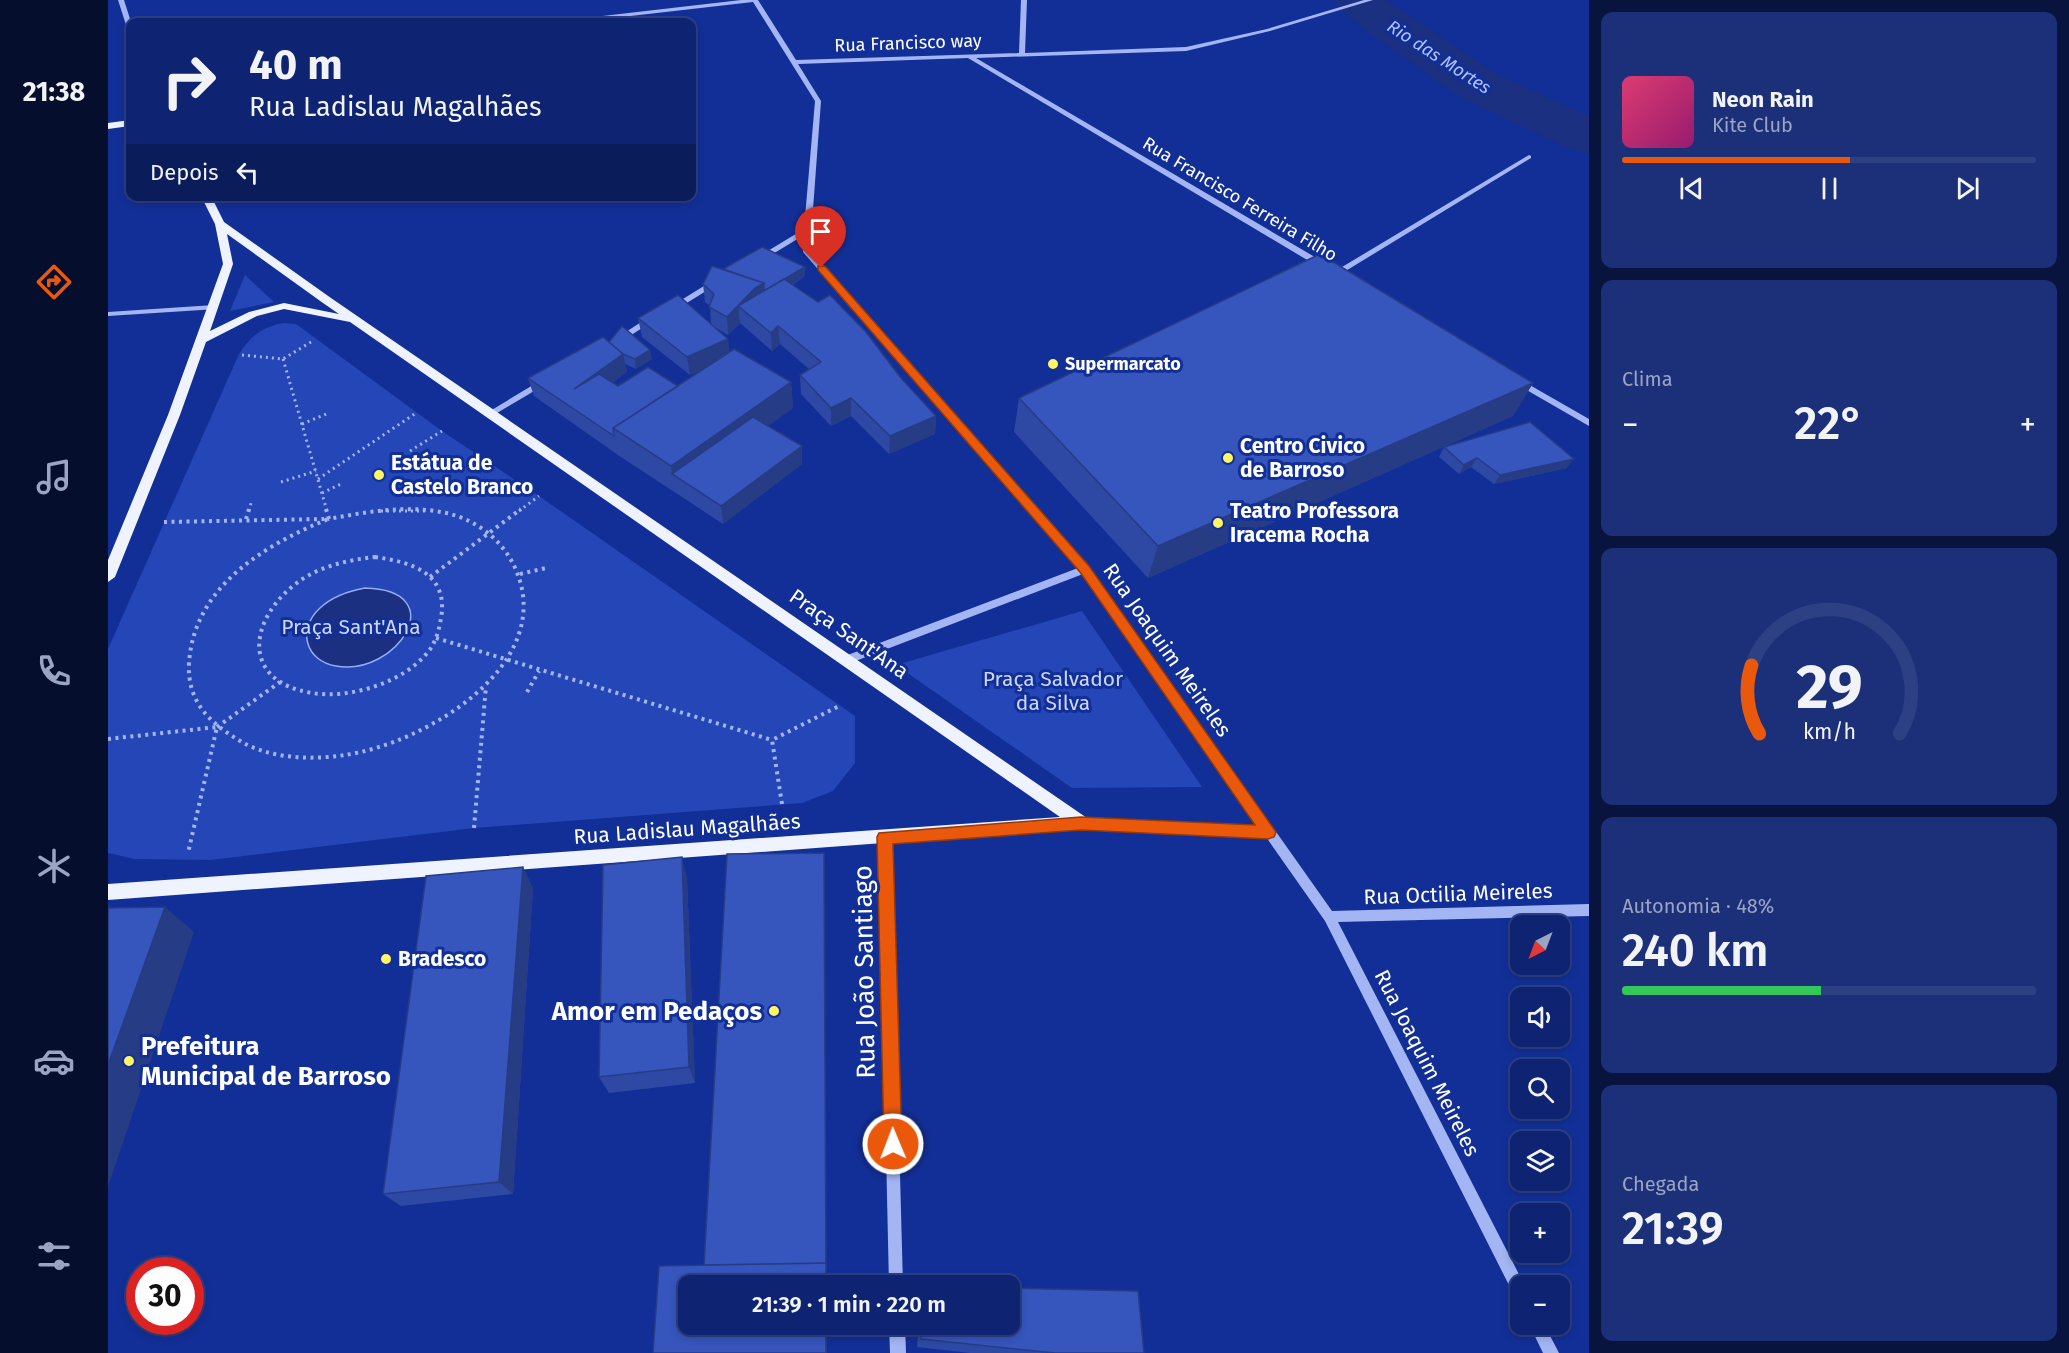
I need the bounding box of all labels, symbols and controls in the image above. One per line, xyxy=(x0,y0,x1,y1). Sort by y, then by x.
water label: Rio das Mortes xyxy=(1383,15,1495,99)
street label: Rua Francisco way xyxy=(834,29,982,57)
text: 40 m xyxy=(249,40,343,90)
icon: right xyxy=(150,42,228,120)
text: 21:38 xyxy=(23,76,85,108)
text: Neon Rain xyxy=(1712,86,1814,113)
text: Rua Ladislau Magalhães xyxy=(249,91,542,123)
text: Kite Club xyxy=(1712,113,1793,137)
street label: Rua Francisco Ferreira Filho xyxy=(1139,132,1341,266)
icon: left xyxy=(231,156,264,189)
text: Depois xyxy=(150,159,219,186)
icon: previous xyxy=(1675,172,1708,205)
icon: pause xyxy=(1813,172,1846,205)
icon: next xyxy=(1951,172,1984,205)
pin xyxy=(795,206,846,268)
icon: arrive xyxy=(804,215,837,248)
icon: directions xyxy=(33,261,75,303)
place label: Supermarcato xyxy=(1065,353,1181,375)
marker: Supermarcato xyxy=(1046,357,1060,371)
text: Clima xyxy=(1622,367,1673,391)
text: 22° xyxy=(1794,397,1864,451)
text: − xyxy=(1622,405,1639,445)
text: + xyxy=(2020,405,2036,445)
place label: Centro Civico de Barroso xyxy=(1240,433,1365,483)
place label: Estátua de Castelo Branco xyxy=(391,450,533,500)
marker: Centro Civico de Barroso xyxy=(1221,451,1235,465)
icon: music xyxy=(33,456,75,498)
marker: Estátua de Castelo Branco xyxy=(372,468,386,482)
place label: Teatro Professora Iracema Rocha xyxy=(1230,498,1399,548)
marker: Teatro Professora Iracema Rocha xyxy=(1211,516,1225,530)
street label: Rua Joaquim Meireles xyxy=(1097,558,1237,742)
street label: Praça Sant'Ana xyxy=(784,583,914,685)
park label: Praça Sant'Ana xyxy=(281,614,421,640)
icon: phone xyxy=(33,650,75,692)
text: 29 xyxy=(1796,650,1862,725)
park label: Praça Salvador da Silva xyxy=(983,666,1123,716)
text: km/h xyxy=(1802,719,1856,745)
street label: Rua Ladislau Magalhães xyxy=(573,808,802,850)
icon: climate xyxy=(33,845,75,887)
street label: Rua João Santiago xyxy=(847,865,882,1079)
street label: Rua Octilia Meireles xyxy=(1363,878,1553,910)
text: Autonomia · 48% xyxy=(1622,894,1774,918)
north arrow xyxy=(1510,915,1570,975)
map controls xyxy=(1510,915,1570,1335)
text: 240 km xyxy=(1622,924,1768,978)
place label: Bradesco xyxy=(398,946,486,972)
marker: Bradesco xyxy=(379,952,393,966)
street label: Rua Joaquim Meireles xyxy=(1369,965,1485,1161)
button: sound xyxy=(1510,987,1570,1047)
place label: Amor em Pedaços xyxy=(551,996,762,1027)
marker: Amor em Pedaços xyxy=(767,1004,781,1018)
place label: Prefeitura Municipal de Barroso xyxy=(141,1031,391,1092)
icon: car xyxy=(33,1040,75,1082)
marker: Prefeitura Municipal de Barroso xyxy=(122,1054,136,1068)
button: search xyxy=(1510,1059,1570,1119)
position arrow xyxy=(861,1112,925,1176)
button: layers xyxy=(1510,1131,1570,1191)
text: Chegada xyxy=(1622,1172,1699,1196)
text: 21:39 xyxy=(1622,1202,1723,1256)
button: + xyxy=(1510,1203,1570,1263)
icon: filters xyxy=(33,1235,75,1277)
speed limit sign: 30 xyxy=(126,1257,204,1335)
button: − xyxy=(1510,1275,1570,1335)
text: 21:39 · 1 min · 220 m xyxy=(752,1291,946,1318)

